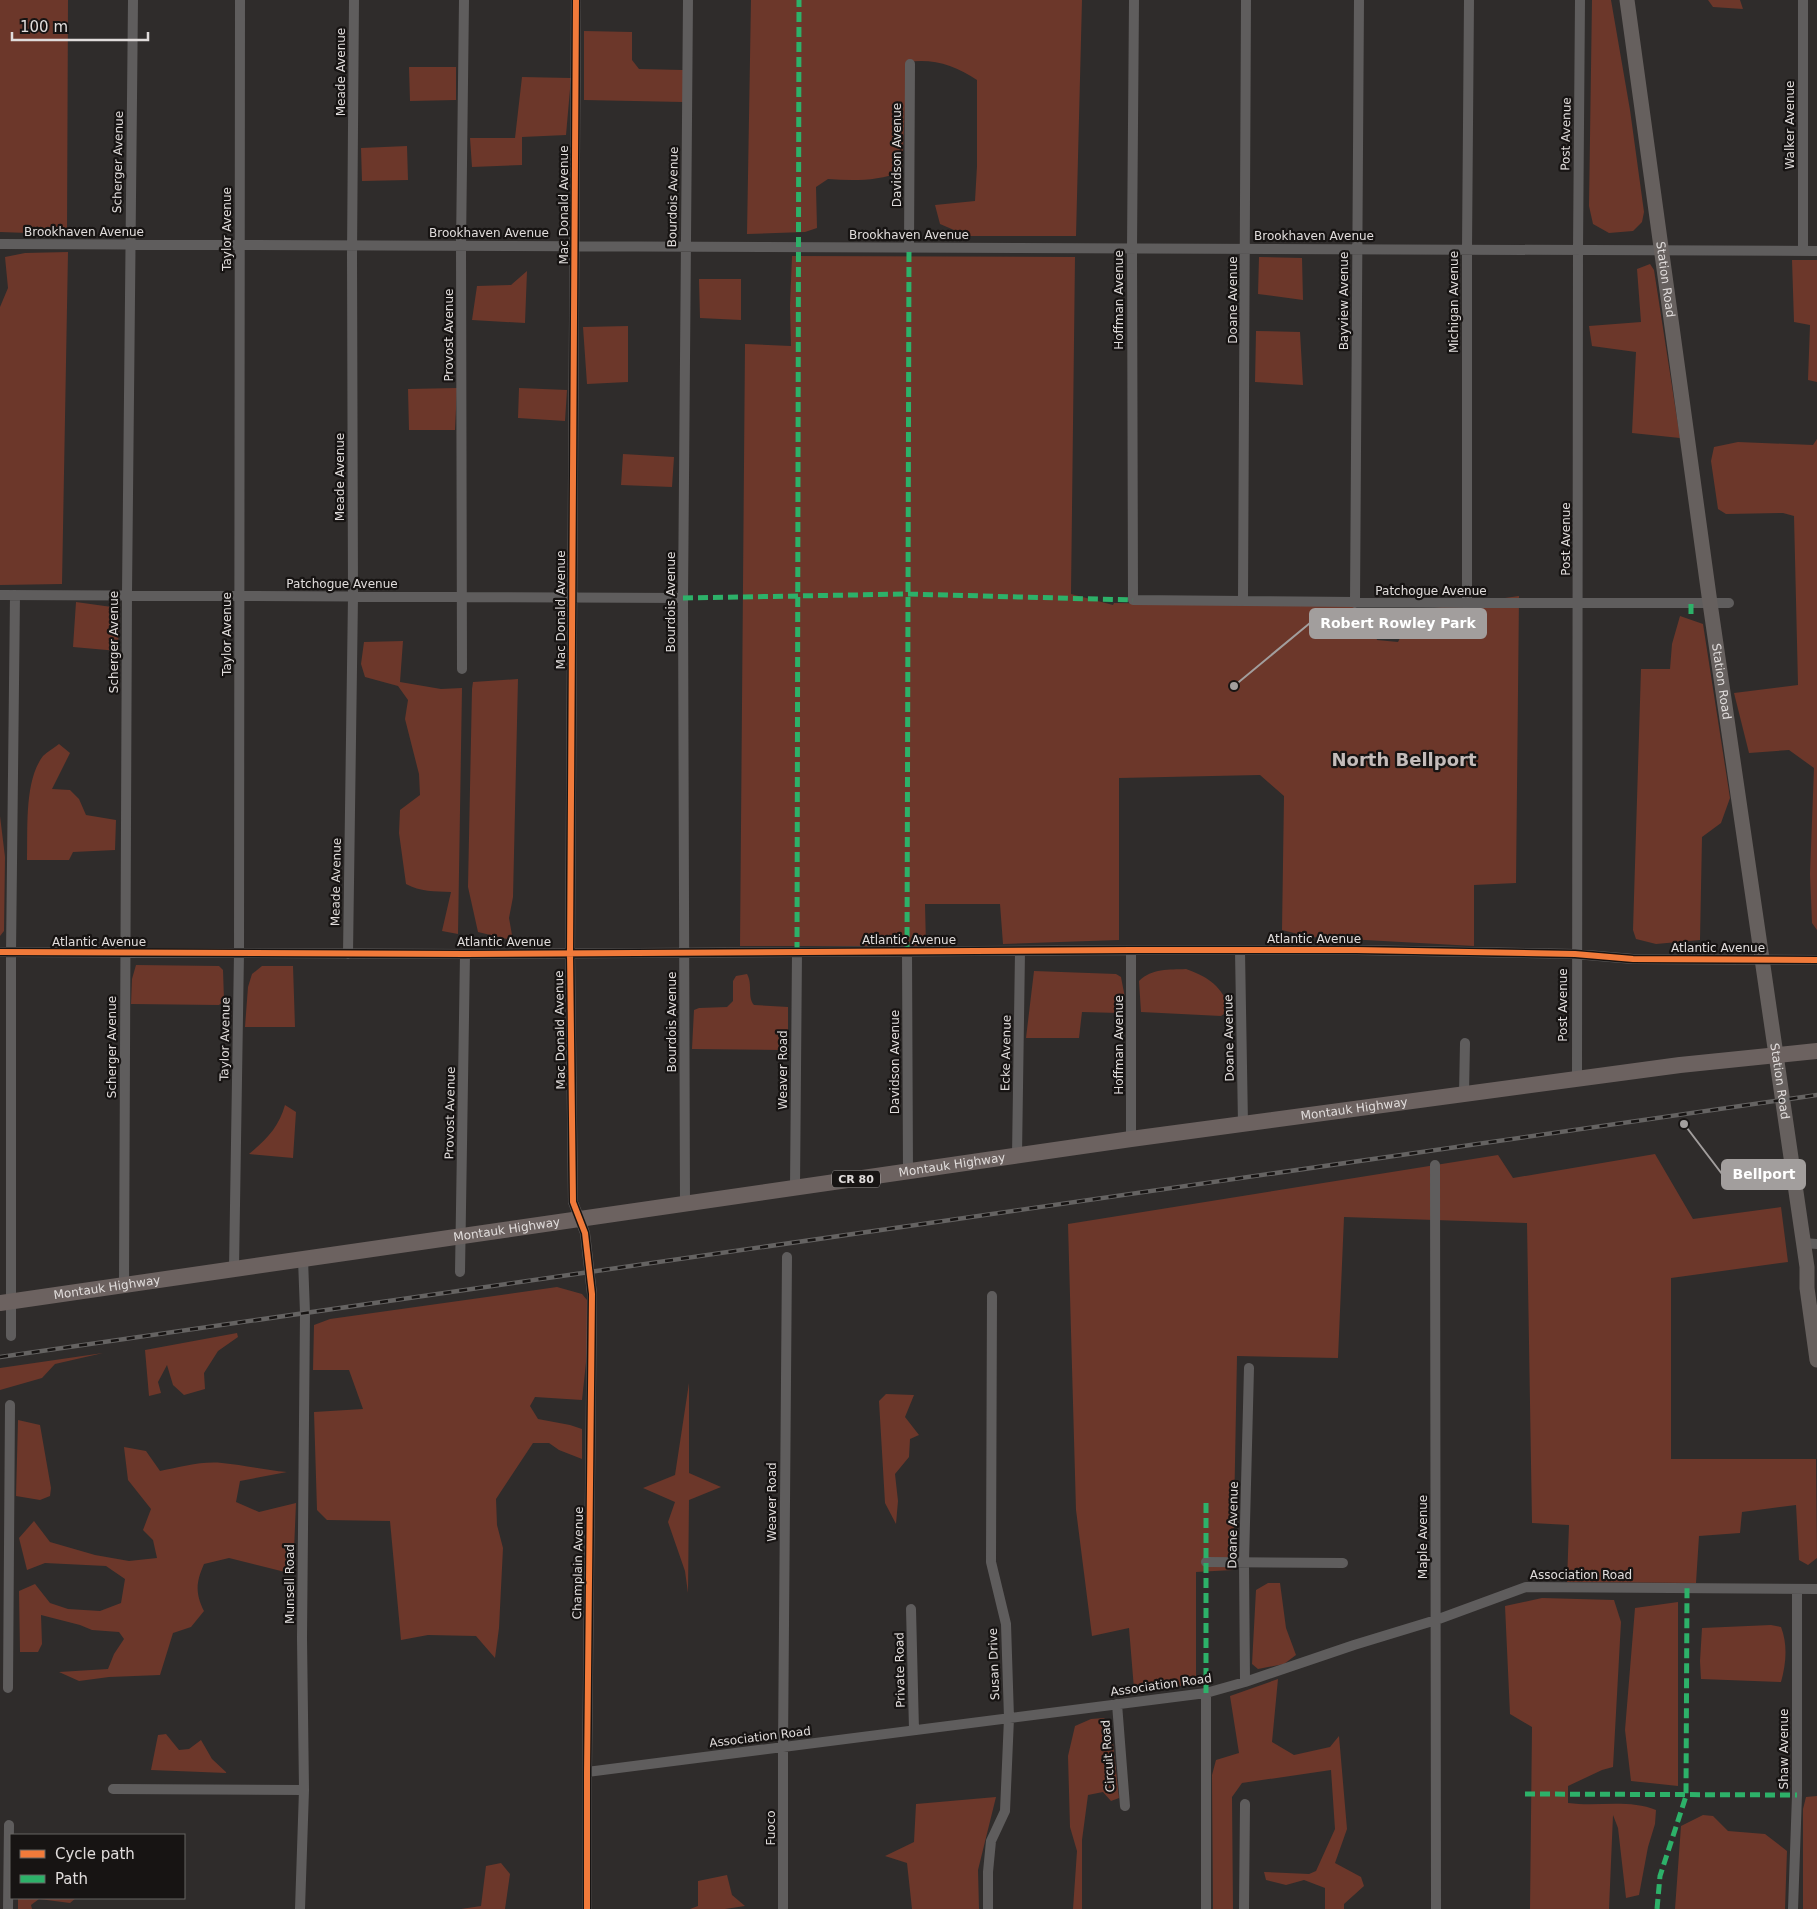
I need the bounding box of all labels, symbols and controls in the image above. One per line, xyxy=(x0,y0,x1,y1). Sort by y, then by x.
scale bar xyxy=(12,10,149,42)
text: 100 m xyxy=(20,18,68,36)
street label: Meade Avenue xyxy=(334,28,348,116)
street label: Walker Avenue xyxy=(1783,80,1797,170)
street label: Post Avenue xyxy=(1558,97,1574,171)
street label: Davidson Avenue xyxy=(890,103,904,207)
street label: Scherger Avenue xyxy=(110,111,126,213)
street label: Mac Donald Avenue xyxy=(557,145,571,265)
street label: Bourdois Avenue xyxy=(665,146,681,248)
street label: Taylor Avenue xyxy=(220,187,234,272)
street label: Brookhaven Avenue xyxy=(24,225,144,239)
street label: Brookhaven Avenue xyxy=(429,226,549,240)
street label: Brookhaven Avenue xyxy=(849,228,969,242)
street label: Brookhaven Avenue xyxy=(1254,229,1374,243)
street label: Station Road xyxy=(1653,240,1678,318)
street label: Hoffman Avenue xyxy=(1112,250,1126,350)
street label: Michigan Avenue xyxy=(1447,251,1461,353)
street label: Bayview Avenue xyxy=(1337,252,1351,350)
street label: Doane Avenue xyxy=(1226,256,1240,344)
street label: Provost Avenue xyxy=(442,289,456,381)
street label: Meade Avenue xyxy=(333,433,347,521)
street label: Post Avenue xyxy=(1559,502,1573,576)
street label: Mac Donald Avenue xyxy=(554,550,568,670)
street label: Bourdois Avenue xyxy=(664,552,678,652)
street label: Patchogue Avenue xyxy=(286,577,398,591)
street label: Patchogue Avenue xyxy=(1375,584,1487,598)
street label: Scherger Avenue xyxy=(107,591,121,693)
street label: Taylor Avenue xyxy=(220,592,234,677)
callout: Robert Rowley Park xyxy=(1310,609,1486,638)
text: Robert Rowley Park xyxy=(1320,615,1476,631)
street label: Station Road xyxy=(1709,643,1734,720)
district label: North Bellport xyxy=(1332,749,1477,770)
street label: Meade Avenue xyxy=(328,838,344,926)
street label: Atlantic Avenue xyxy=(1267,932,1361,946)
street label: Atlantic Avenue xyxy=(862,933,956,947)
street label: Atlantic Avenue xyxy=(52,935,146,949)
street label: Atlantic Avenue xyxy=(457,935,551,949)
street label: Atlantic Avenue xyxy=(1671,941,1765,955)
street label: Post Avenue xyxy=(1556,968,1570,1042)
street label: Mac Donald Avenue xyxy=(552,970,568,1090)
street label: Bourdois Avenue xyxy=(665,972,679,1072)
street label: Doane Avenue xyxy=(1221,994,1237,1082)
street label: Hoffman Avenue xyxy=(1112,995,1126,1095)
street label: Scherger Avenue xyxy=(105,996,119,1098)
street label: Taylor Avenue xyxy=(217,997,233,1082)
street label: Davidson Avenue xyxy=(888,1010,902,1114)
street label: Ecke Avenue xyxy=(998,1015,1014,1091)
street label: Weaver Road xyxy=(776,1030,790,1110)
street label: Station Road xyxy=(1767,1042,1792,1120)
street label: Provost Avenue xyxy=(442,1066,458,1160)
street label: Montauk Highway xyxy=(1300,1095,1408,1123)
street label: Montauk Highway xyxy=(898,1150,1006,1180)
callout: Bellport xyxy=(1722,1160,1805,1189)
text: Bellport xyxy=(1733,1166,1796,1182)
road number: CR 80 xyxy=(832,1170,880,1188)
street label: Montauk Highway xyxy=(452,1215,561,1244)
street label: Montauk Highway xyxy=(53,1273,161,1302)
street label: Weaver Road xyxy=(765,1462,779,1542)
street label: Doane Avenue xyxy=(1225,1481,1241,1569)
street label: Maple Avenue xyxy=(1416,1495,1430,1579)
street label: Champlain Avenue xyxy=(570,1507,586,1619)
street label: Munsell Road xyxy=(283,1544,297,1624)
street label: Association Road xyxy=(1530,1568,1632,1582)
street label: Susan Drive xyxy=(986,1628,1002,1700)
street label: Private Road xyxy=(892,1632,908,1708)
street label: Association Road xyxy=(1109,1671,1213,1699)
street label: Shaw Avenue xyxy=(1777,1709,1791,1789)
street label: Circuit Road xyxy=(1098,1719,1118,1793)
street label: Association Road xyxy=(708,1724,812,1750)
street label: Fuoco xyxy=(764,1810,778,1846)
legend xyxy=(10,1834,185,1899)
text: Cycle path xyxy=(55,1845,135,1863)
text: Path xyxy=(55,1870,88,1888)

